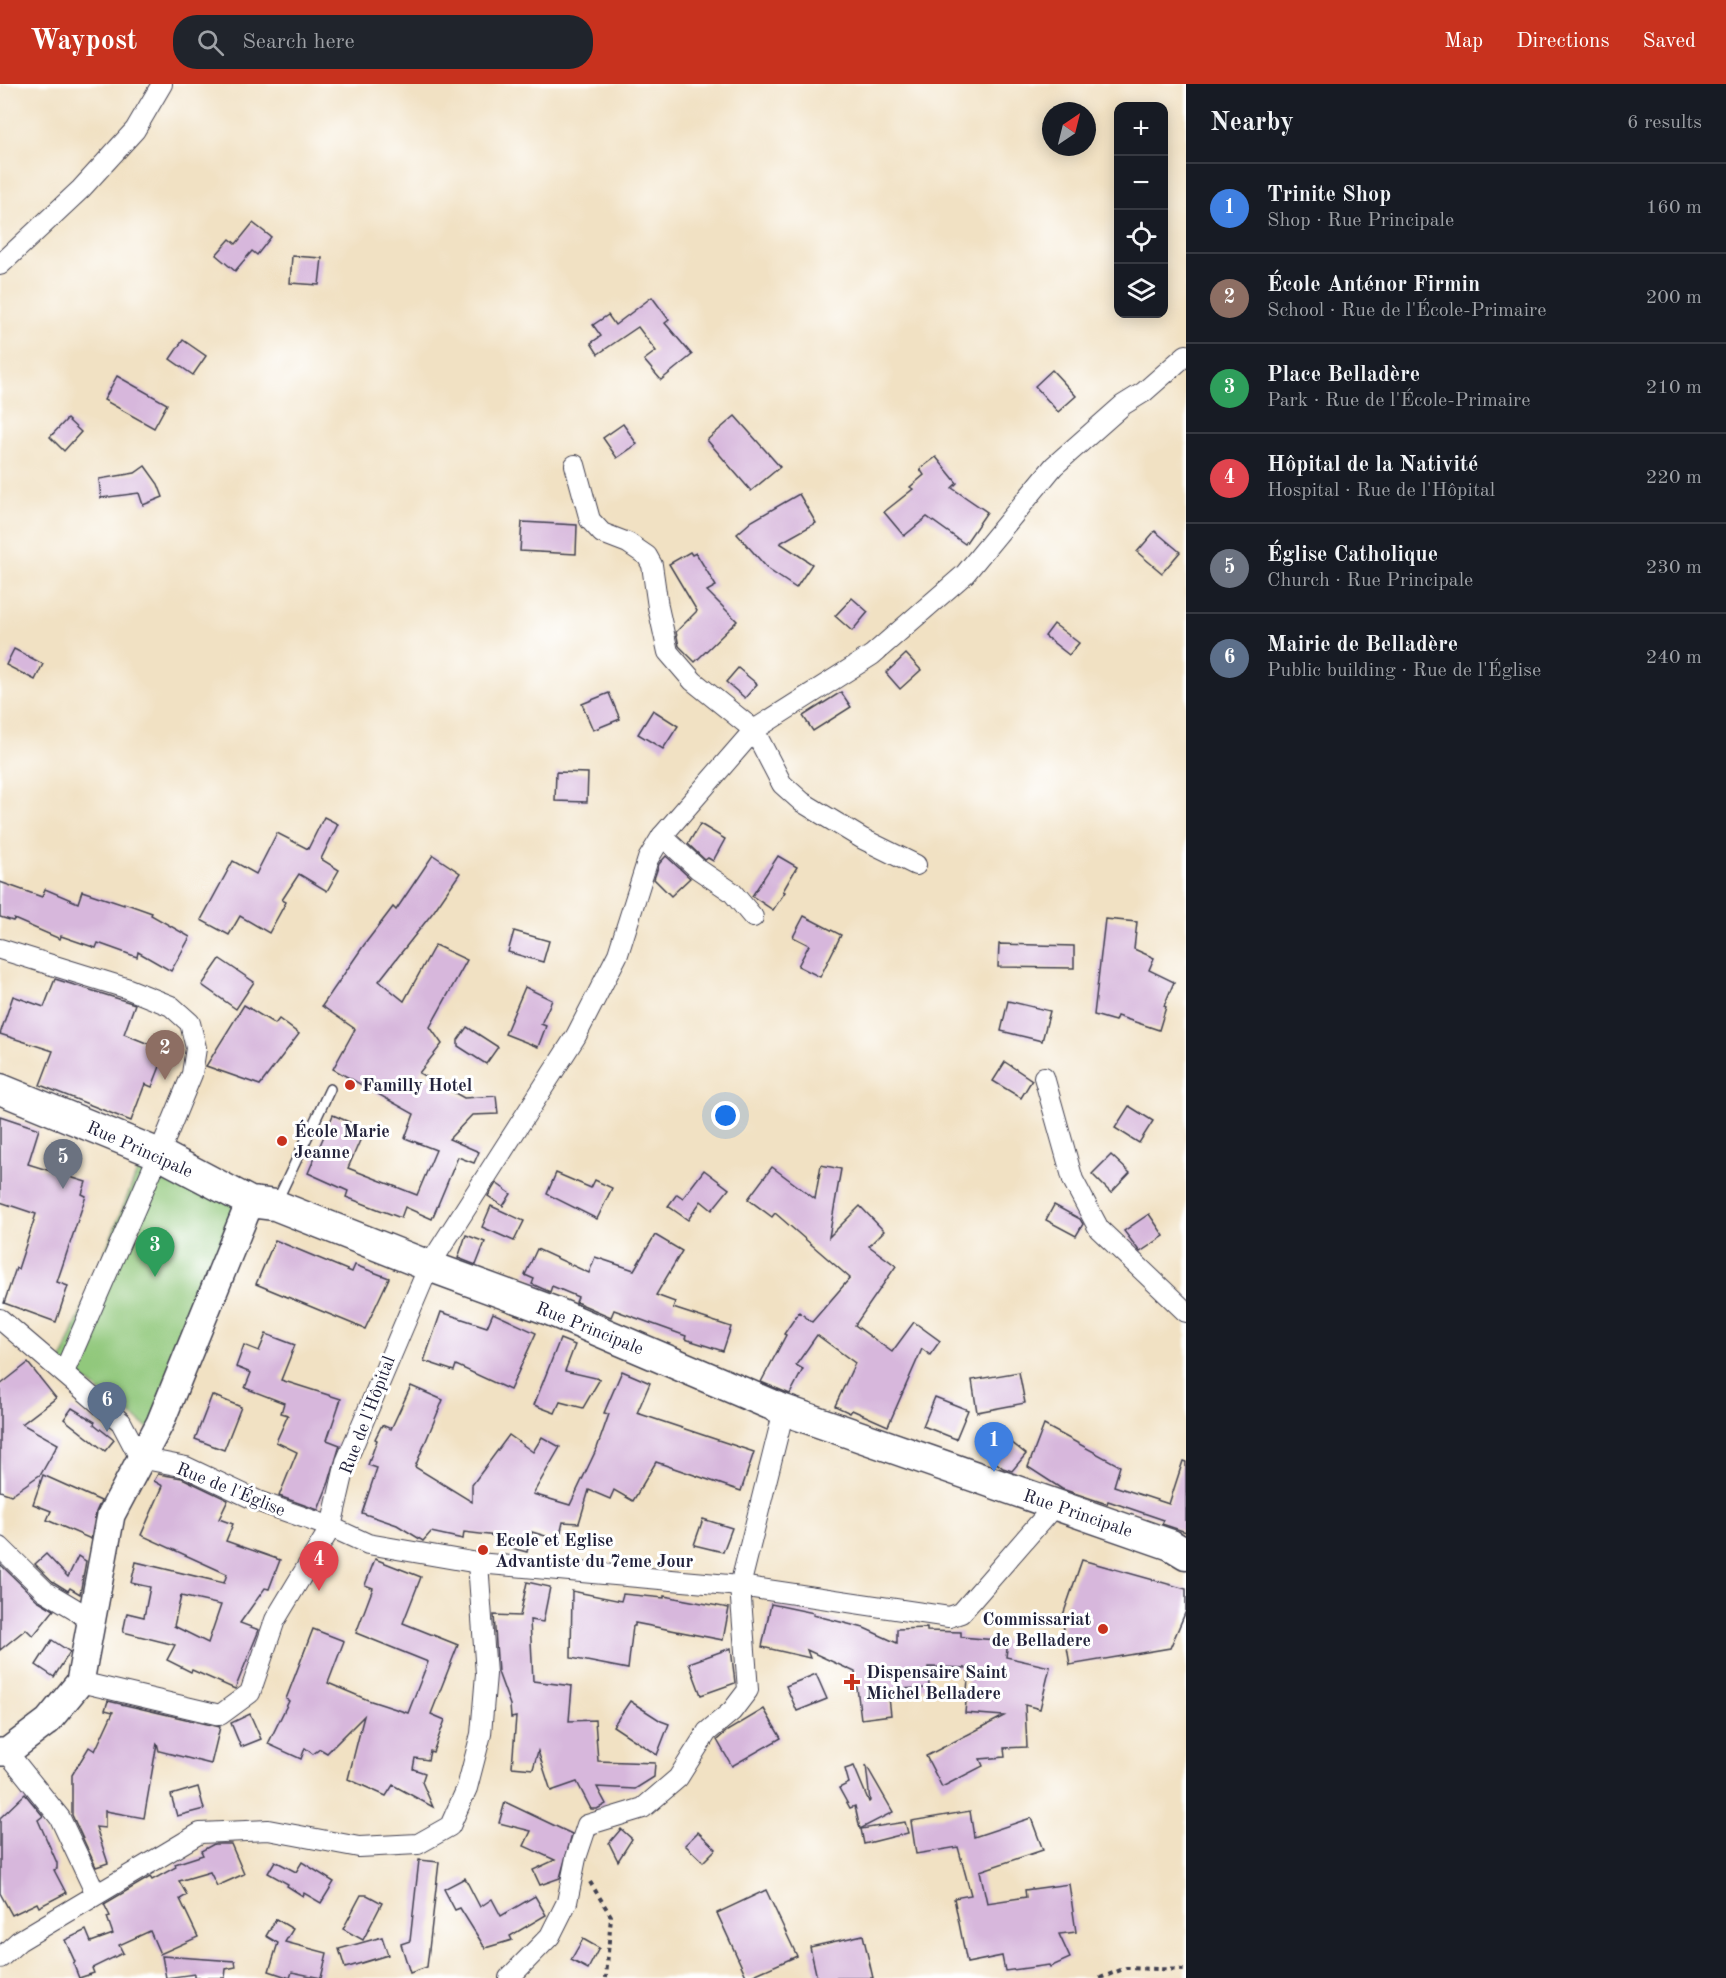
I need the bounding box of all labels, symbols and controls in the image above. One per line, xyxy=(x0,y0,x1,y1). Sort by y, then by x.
search box xyxy=(173,15,593,69)
icon: search xyxy=(194,26,227,59)
text: Waypost xyxy=(30,28,137,56)
text: Search here xyxy=(242,31,355,53)
text: Map xyxy=(1444,31,1483,52)
text: Directions xyxy=(1516,31,1610,52)
text: Saved xyxy=(1643,31,1696,52)
north arrow xyxy=(1042,102,1096,156)
map controls xyxy=(1114,102,1168,318)
button: + xyxy=(1114,102,1168,156)
text: Nearby xyxy=(1210,110,1294,136)
text: 6 results xyxy=(1627,113,1702,133)
button: − xyxy=(1114,156,1168,210)
text: Trinite Shop xyxy=(1267,184,1391,206)
text: 1 xyxy=(1224,198,1235,218)
text: 160 m xyxy=(1646,198,1702,218)
button: locate xyxy=(1114,210,1168,264)
text: Shop · Rue Principale xyxy=(1267,211,1454,231)
button: layers xyxy=(1114,264,1168,318)
text: École Anténor Firmin xyxy=(1267,274,1480,296)
text: 2 xyxy=(1224,288,1235,308)
text: 200 m xyxy=(1646,288,1702,308)
text: School · Rue de l'École-Primaire xyxy=(1267,301,1546,321)
text: Place Belladère xyxy=(1267,364,1420,386)
text: 3 xyxy=(1224,378,1235,398)
text: 210 m xyxy=(1646,378,1702,398)
text: Park · Rue de l'École-Primaire xyxy=(1267,391,1530,411)
text: Hôpital de la Nativité xyxy=(1267,454,1478,476)
text: 4 xyxy=(1224,468,1235,488)
text: 220 m xyxy=(1646,468,1702,488)
text: Hospital · Rue de l'Hôpital xyxy=(1267,481,1495,501)
text: Église Catholique xyxy=(1267,544,1438,566)
text: 5 xyxy=(1224,558,1235,578)
text: 230 m xyxy=(1646,558,1702,578)
text: Church · Rue Principale xyxy=(1267,571,1473,591)
text: Mairie de Belladère xyxy=(1267,634,1458,656)
text: 6 xyxy=(1224,648,1235,668)
text: 240 m xyxy=(1646,648,1702,668)
text: Public building · Rue de l'Église xyxy=(1267,661,1541,681)
pin: 2 xyxy=(146,1030,184,1080)
place label: Familly Hotel xyxy=(362,1077,473,1095)
marker: Familly Hotel xyxy=(343,1078,357,1092)
your location xyxy=(711,1101,740,1130)
street label: Rue Principale xyxy=(84,1118,195,1181)
place label: École Marie Jeanne xyxy=(294,1119,390,1162)
marker: École Marie Jeanne xyxy=(275,1134,289,1148)
pin: 5 xyxy=(44,1140,82,1189)
pin: 3 xyxy=(136,1228,174,1277)
street label: Rue Principale xyxy=(533,1299,646,1359)
street label: Rue de l'Hôpital xyxy=(337,1354,399,1477)
pin: 6 xyxy=(88,1382,126,1432)
pin: 1 xyxy=(974,1422,1014,1472)
street label: Rue de l'Église xyxy=(174,1456,289,1520)
street label: Rue Principale xyxy=(1021,1487,1135,1541)
place label: Ecole et Eglise Advantiste du 7eme Jour xyxy=(495,1532,693,1571)
pin: 4 xyxy=(300,1542,338,1591)
marker: Ecole et Eglise Advantiste du 7eme Jour xyxy=(476,1543,490,1557)
place label: Commissariat de Belladere xyxy=(982,1611,1091,1650)
marker: Commissariat de Belladere xyxy=(1096,1622,1110,1636)
place label: Dispensaire Saint Michel Belladere xyxy=(866,1664,1008,1703)
marker: Dispensaire Saint Michel Belladere xyxy=(843,1673,861,1691)

